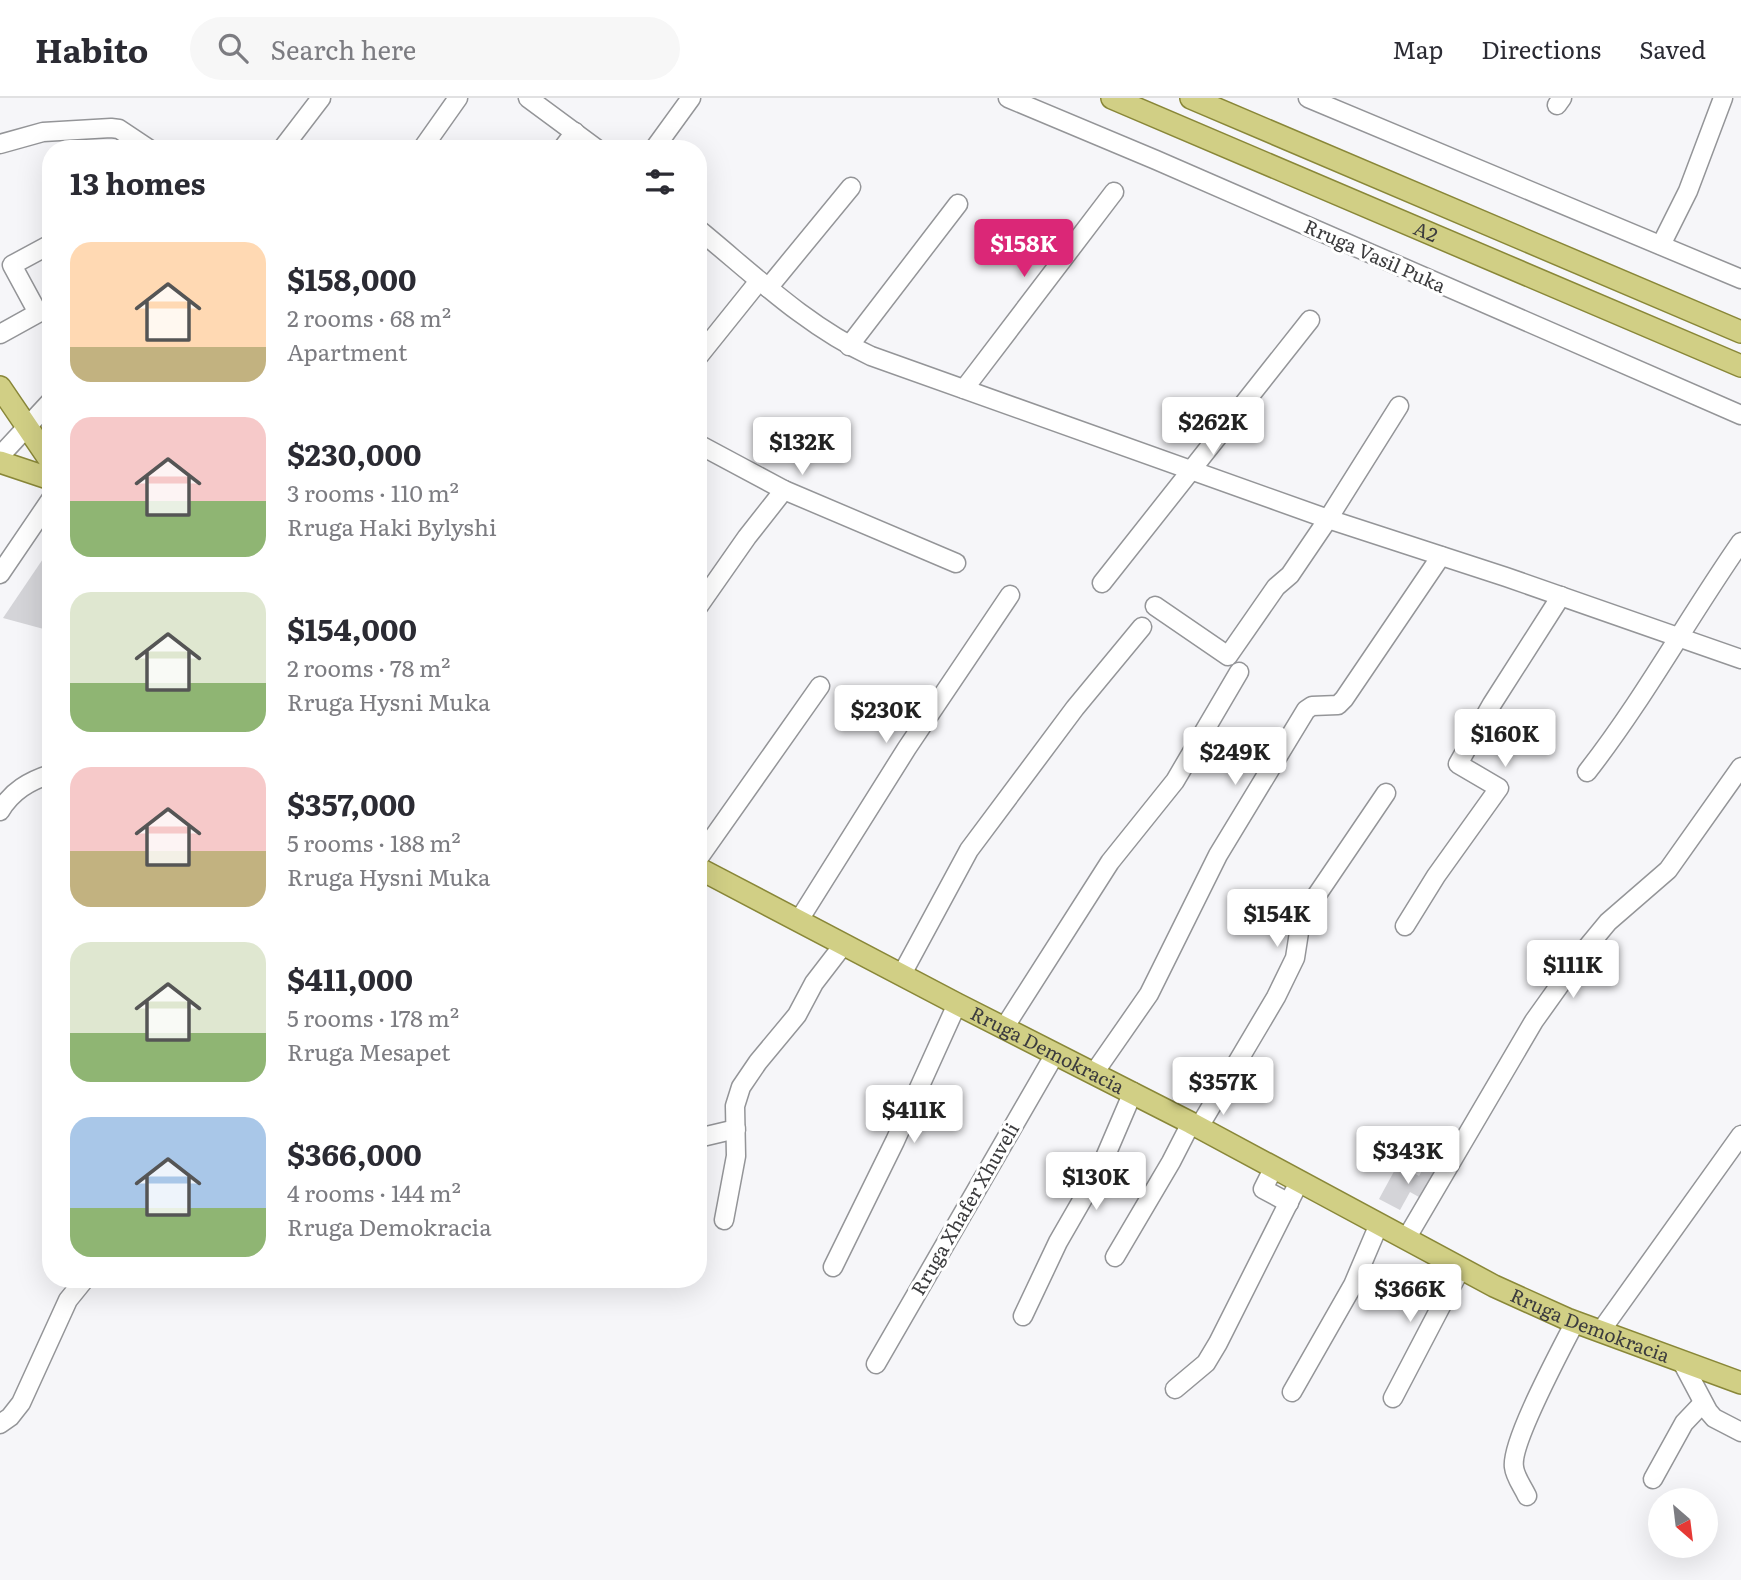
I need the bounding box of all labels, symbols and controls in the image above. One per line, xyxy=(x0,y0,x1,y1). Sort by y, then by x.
search box xyxy=(190,17,680,80)
text: Habito xyxy=(35,24,148,73)
icon: search xyxy=(214,29,252,67)
text: Search here xyxy=(270,29,416,68)
text: Map xyxy=(1392,31,1443,66)
text: Directions xyxy=(1481,31,1601,66)
text: Saved xyxy=(1639,31,1706,66)
text: 13 homes xyxy=(70,160,206,204)
icon: filters xyxy=(641,163,679,201)
street label: Rruga Vasil Puka xyxy=(1300,211,1451,299)
street label: A2 xyxy=(1410,213,1442,248)
pin: $158K xyxy=(975,220,1073,279)
text: $158K xyxy=(990,225,1058,259)
text: $158,000 xyxy=(287,256,416,300)
icon: home xyxy=(126,270,210,354)
text: 2 rooms · 68 m² xyxy=(287,300,451,334)
text: Apartment xyxy=(287,334,407,368)
pin: $262K xyxy=(1164,398,1262,457)
text: $262K xyxy=(1178,403,1248,437)
pin: $132K xyxy=(753,418,851,477)
text: $132K xyxy=(769,423,835,457)
text: $230,000 xyxy=(287,431,421,475)
icon: home xyxy=(126,445,210,529)
text: 3 rooms · 110 m² xyxy=(287,475,459,509)
text: Rruga Haki Bylyshi xyxy=(287,509,497,543)
text: $154,000 xyxy=(287,606,417,650)
icon: home xyxy=(126,620,210,704)
text: 2 rooms · 78 m² xyxy=(287,650,450,684)
text: Rruga Hysni Muka xyxy=(287,684,490,718)
pin: $230K xyxy=(837,686,935,745)
text: $230K xyxy=(850,691,922,725)
pin: $160K xyxy=(1456,710,1554,769)
text: $160K xyxy=(1471,715,1539,749)
pin: $249K xyxy=(1186,728,1284,787)
text: $249K xyxy=(1199,733,1271,767)
text: $357,000 xyxy=(287,781,416,825)
icon: home xyxy=(126,795,210,879)
text: 5 rooms · 188 m² xyxy=(287,825,461,859)
text: Rruga Hysni Muka xyxy=(287,859,490,893)
pin: $154K xyxy=(1228,890,1326,949)
text: $154K xyxy=(1243,895,1311,929)
pin: $111K xyxy=(1524,940,1622,1000)
text: $111K xyxy=(1543,946,1603,980)
text: $411,000 xyxy=(287,956,413,1000)
icon: home xyxy=(126,970,210,1054)
street label: Rruga Demokracia xyxy=(966,998,1130,1100)
text: 5 rooms · 178 m² xyxy=(287,1000,459,1034)
text: Rruga Mesapet xyxy=(287,1034,450,1068)
pin: $357K xyxy=(1174,1058,1272,1117)
text: $357K xyxy=(1189,1063,1257,1097)
pin: $411K xyxy=(865,1086,963,1145)
text: $411K xyxy=(882,1091,946,1125)
street label: Rruga Xhafer Xhuveli xyxy=(903,1117,1025,1300)
pin: $343K xyxy=(1359,1126,1457,1186)
text: $366,000 xyxy=(287,1131,422,1175)
text: $343K xyxy=(1372,1132,1444,1166)
icon: home xyxy=(126,1145,210,1229)
pin: $130K xyxy=(1047,1152,1145,1212)
text: $130K xyxy=(1062,1158,1130,1192)
text: 4 rooms · 144 m² xyxy=(287,1175,461,1209)
text: Rruga Demokracia xyxy=(287,1209,492,1243)
pin: $366K xyxy=(1361,1264,1459,1324)
text: $366K xyxy=(1374,1270,1446,1304)
street label: Rruga Demokracia xyxy=(1506,1280,1675,1369)
north arrow xyxy=(1648,1488,1718,1558)
map controls xyxy=(1648,1488,1718,1558)

